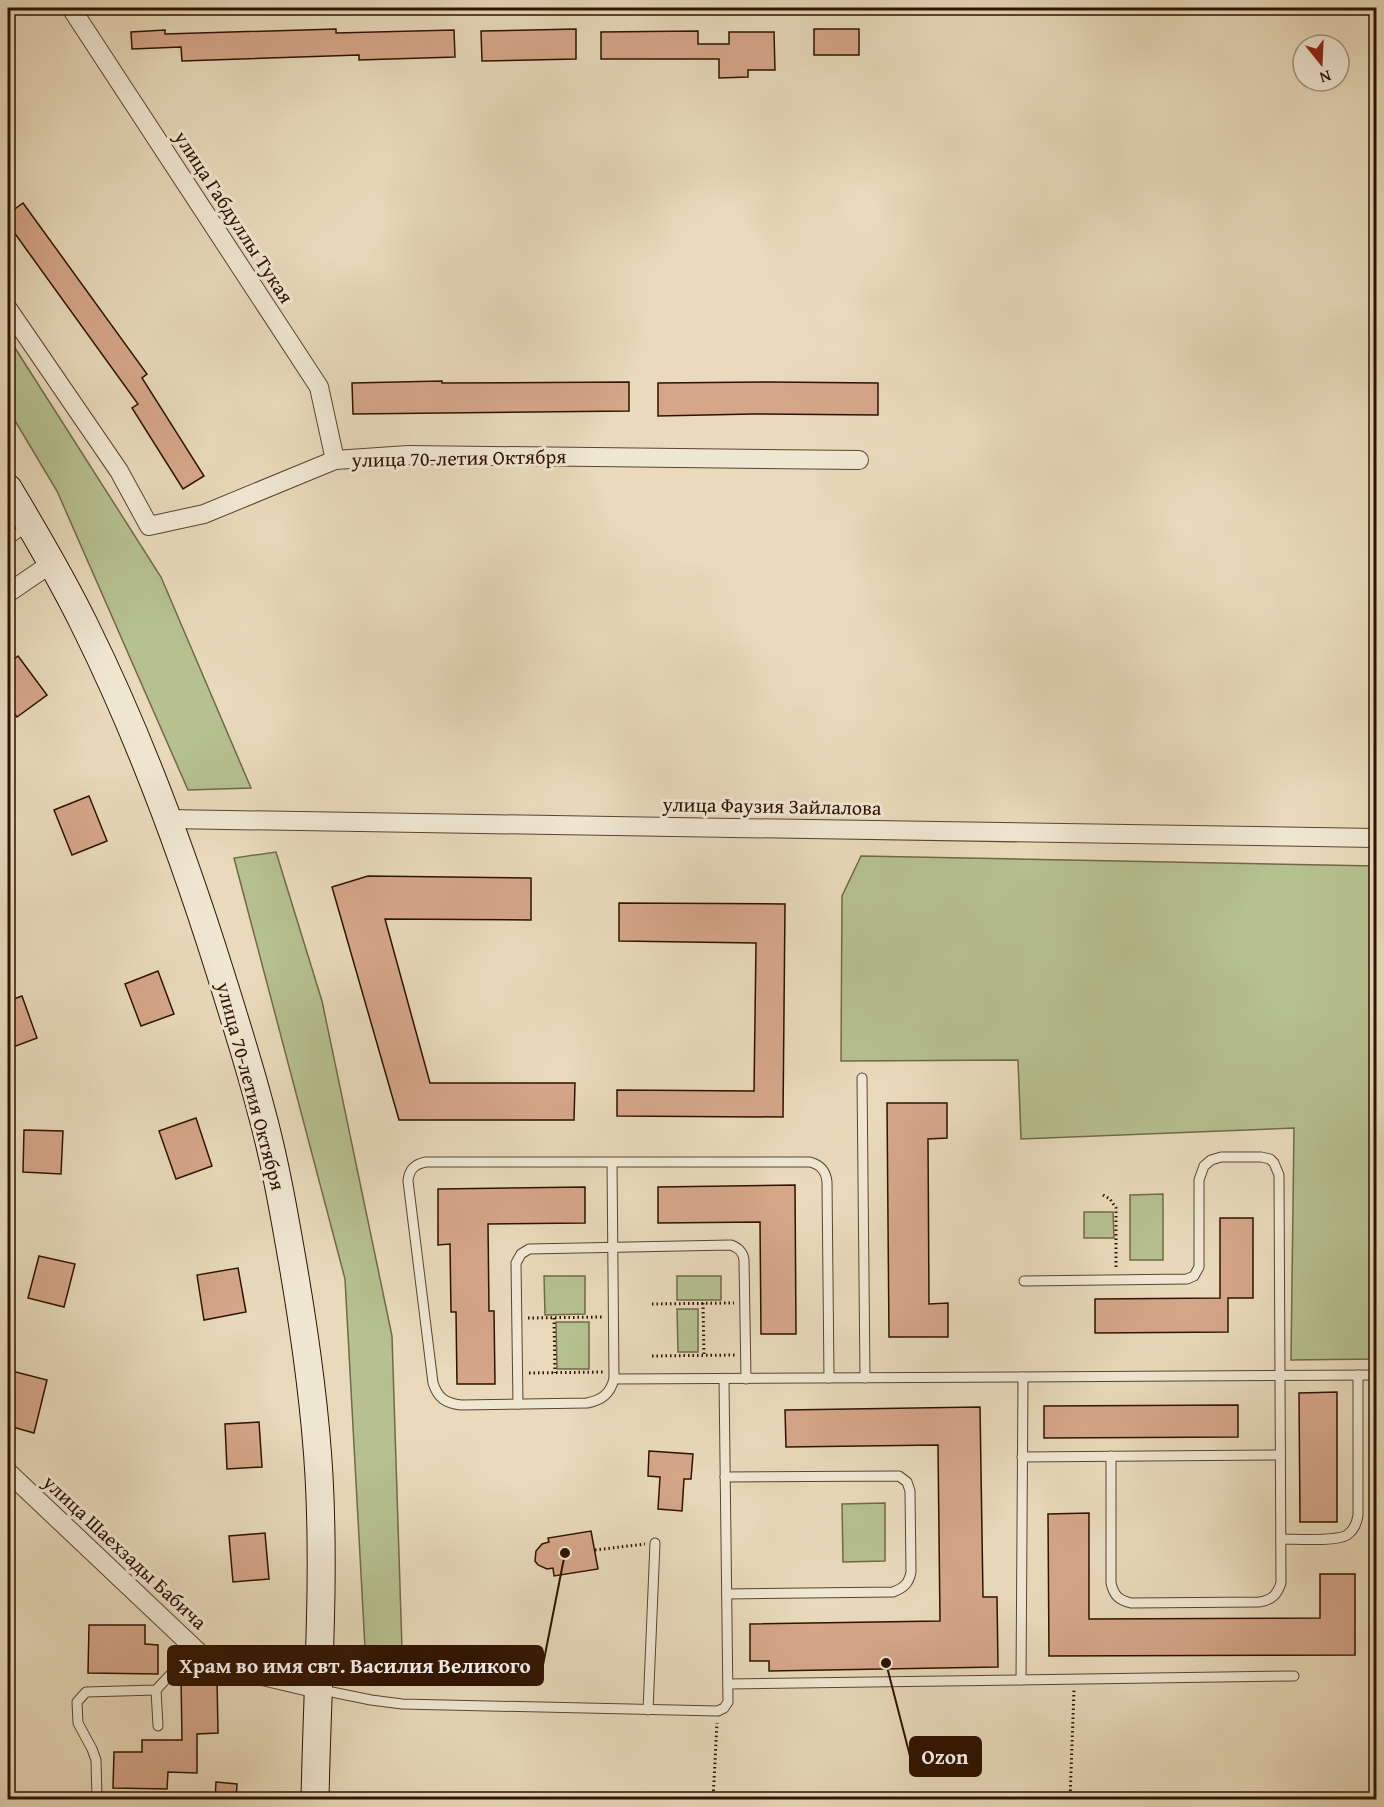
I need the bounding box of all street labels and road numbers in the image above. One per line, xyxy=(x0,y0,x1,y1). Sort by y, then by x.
street label: улица Габдуллы Тукая xyxy=(167,124,301,309)
street label: улица 70-летия Октября xyxy=(350,441,567,474)
street label: улица Фаузия Зайлалова xyxy=(661,789,882,822)
street label: улица 70-летия Октября xyxy=(209,978,293,1193)
street label: улица Шаехзады Бабича xyxy=(36,1467,214,1636)

